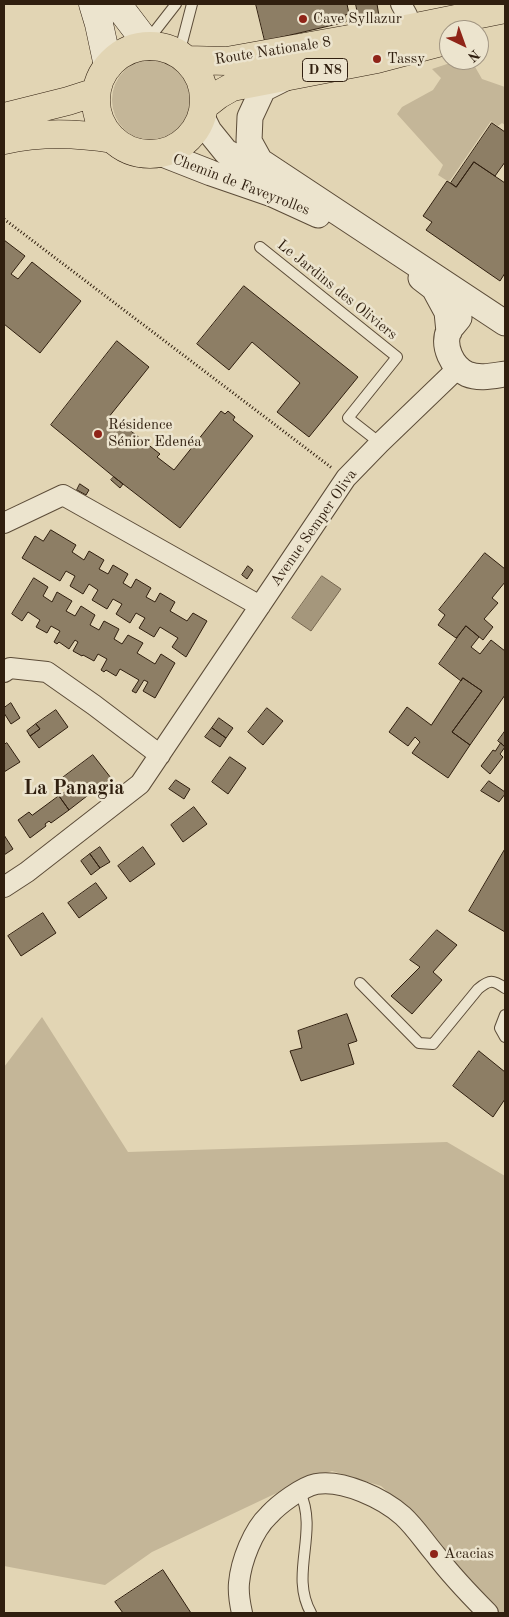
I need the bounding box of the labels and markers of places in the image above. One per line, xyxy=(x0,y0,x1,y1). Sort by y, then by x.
place label: Cave Syllazur xyxy=(313,10,402,28)
marker: Cave Syllazur xyxy=(297,13,309,25)
place label: Tassy xyxy=(387,50,425,68)
marker: Tassy xyxy=(371,53,383,65)
place label: Résidence Sénior Edenéa xyxy=(108,416,202,451)
marker: Résidence Sénior Edenéa xyxy=(92,428,104,440)
place label: Acacias xyxy=(444,1545,494,1563)
marker: Acacias xyxy=(428,1548,440,1560)

